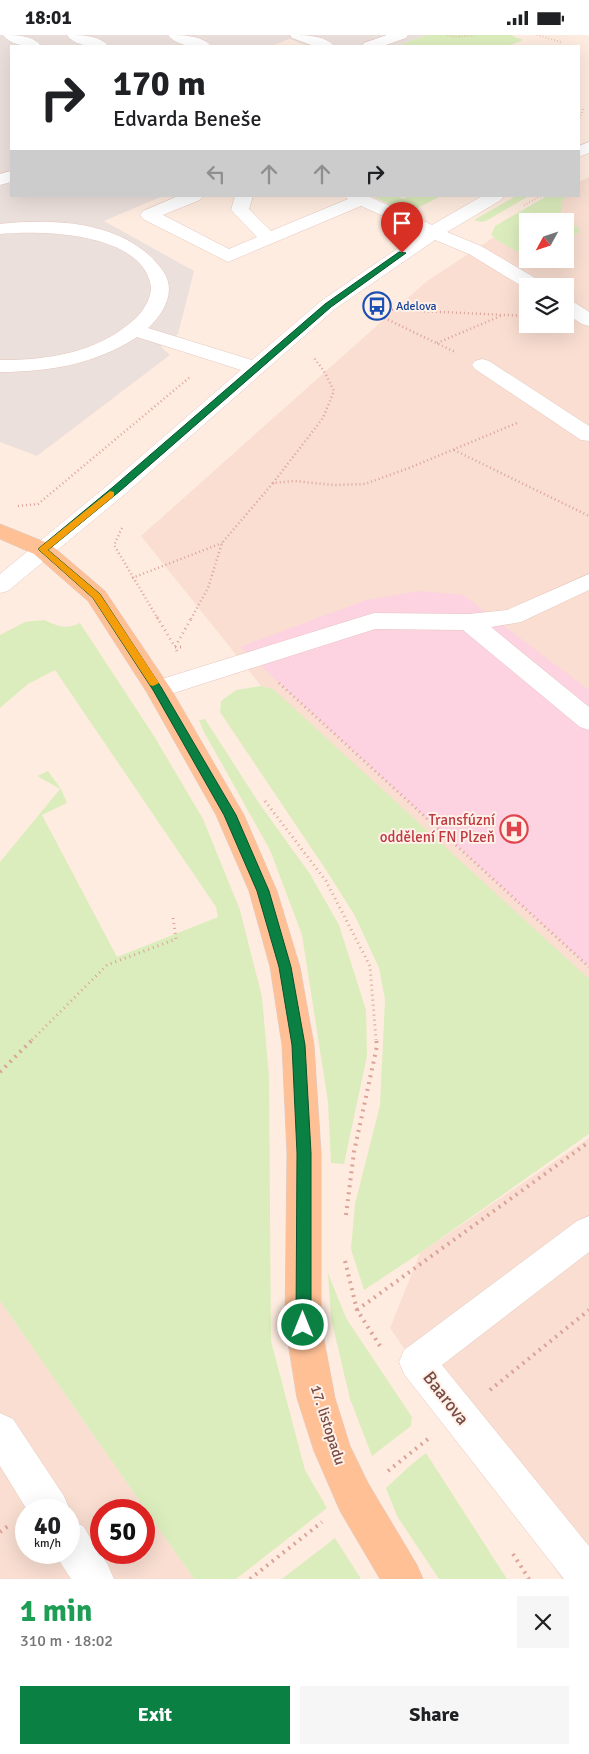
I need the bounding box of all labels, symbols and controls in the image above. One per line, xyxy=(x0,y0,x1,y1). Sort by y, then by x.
text: 18:01 xyxy=(25,6,72,30)
text: 170 m xyxy=(113,62,206,105)
icon: right xyxy=(30,65,95,130)
text: Edvarda Beneše xyxy=(113,105,262,132)
icon: left xyxy=(202,160,230,188)
icon: ahead xyxy=(255,160,283,188)
icon: ahead xyxy=(308,160,336,188)
icon: right xyxy=(361,160,389,188)
pin xyxy=(381,202,423,253)
icon: arrive xyxy=(388,209,416,237)
north arrow xyxy=(519,213,574,267)
map controls xyxy=(519,213,574,333)
button: layers xyxy=(519,278,574,333)
bus stop icon: Adelova xyxy=(362,291,392,321)
place label: Adelova xyxy=(396,299,437,314)
place label: Transfúzní oddělení FN Plzeň xyxy=(380,811,495,846)
hospital icon: Transfúzní oddělení FN Plzeň xyxy=(499,814,529,844)
position arrow xyxy=(276,1298,328,1350)
street label: Baarova xyxy=(418,1367,474,1429)
street label: 17. listopadu xyxy=(307,1383,349,1467)
speed limit sign: 50 xyxy=(90,1499,155,1564)
text: 40 xyxy=(34,1510,61,1541)
text: km/h xyxy=(34,1536,61,1551)
text: 1 min xyxy=(20,1593,92,1630)
button: close xyxy=(517,1596,569,1648)
text: 310 m · 18:02 xyxy=(20,1631,113,1651)
button: Exit xyxy=(20,1686,290,1744)
button: Share xyxy=(300,1686,569,1744)

